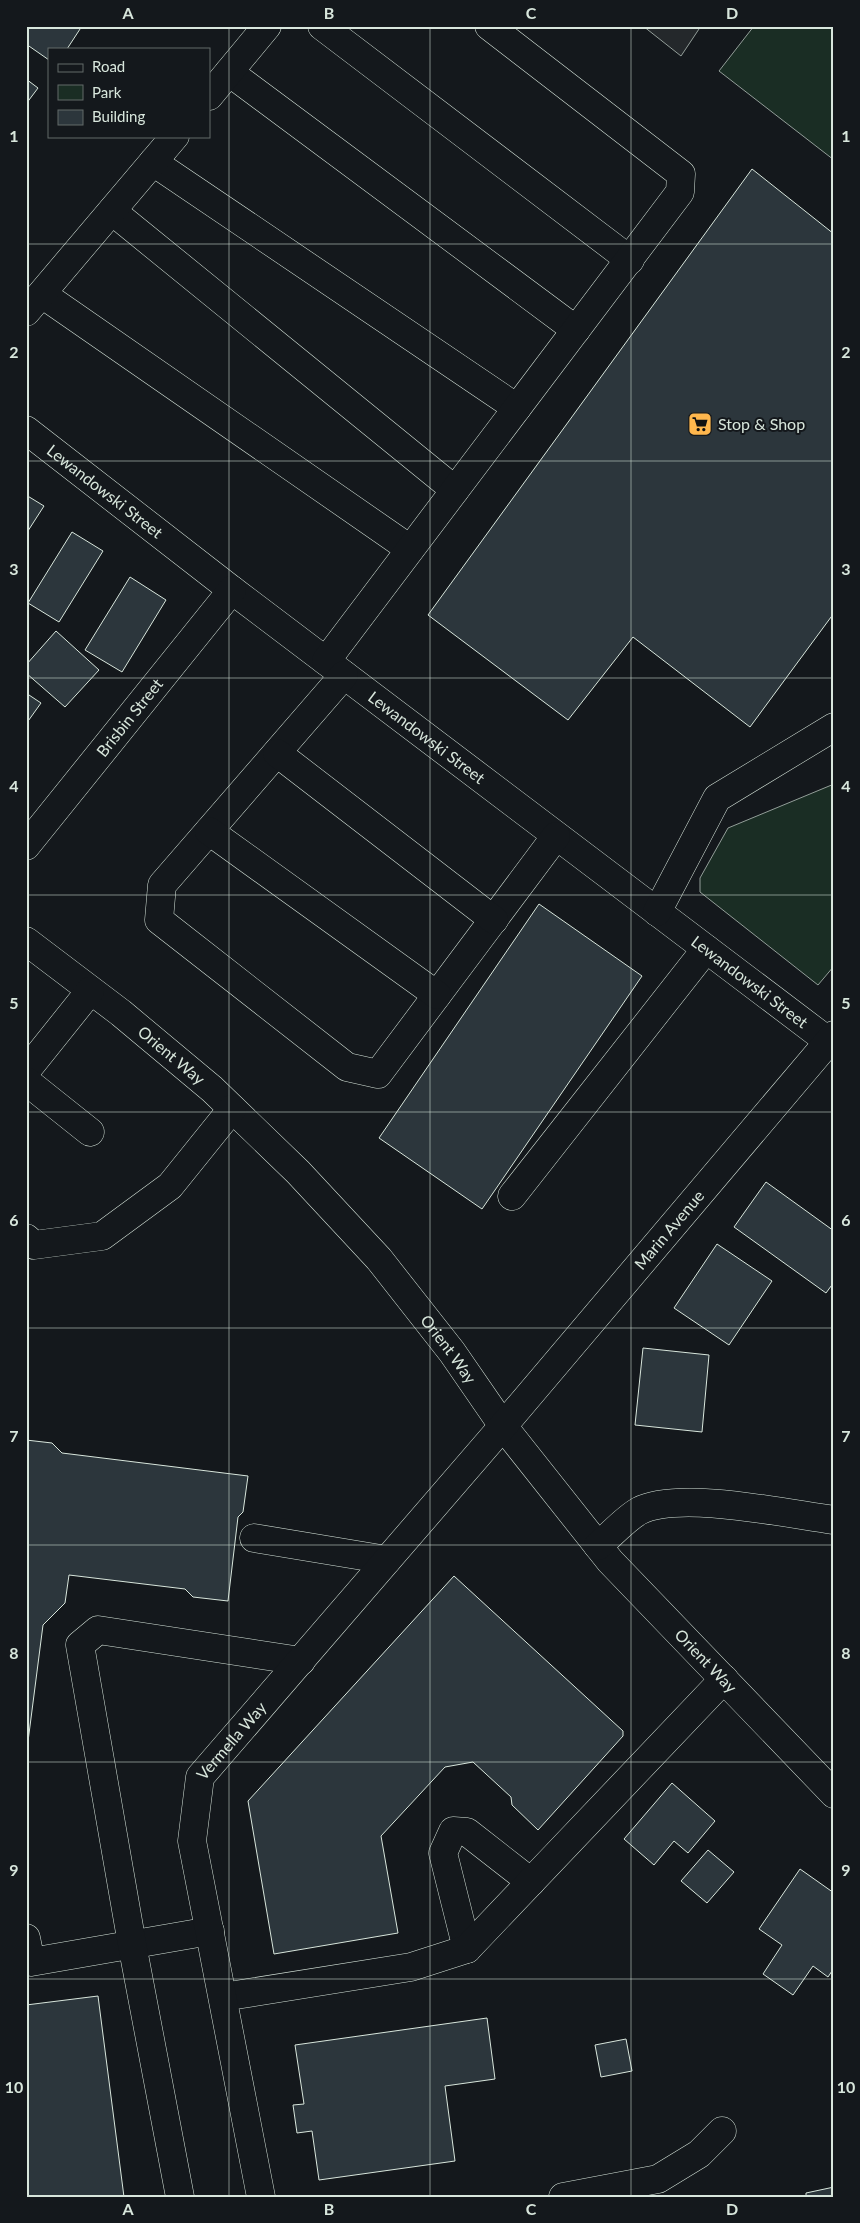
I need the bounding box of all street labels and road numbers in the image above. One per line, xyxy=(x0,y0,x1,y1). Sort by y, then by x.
street label: Lewandowski Street xyxy=(44,440,167,542)
street label: Brisbin Street xyxy=(92,674,166,760)
street label: Lewandowski Street xyxy=(365,687,489,787)
street label: Lewandowski Street xyxy=(688,931,812,1032)
street label: Orient Way xyxy=(135,1022,210,1089)
street label: Marin Avenue xyxy=(630,1186,708,1273)
street label: Orient Way xyxy=(417,1311,481,1387)
street label: Orient Way xyxy=(671,1625,742,1697)
street label: Vermella Way xyxy=(192,1697,270,1783)

